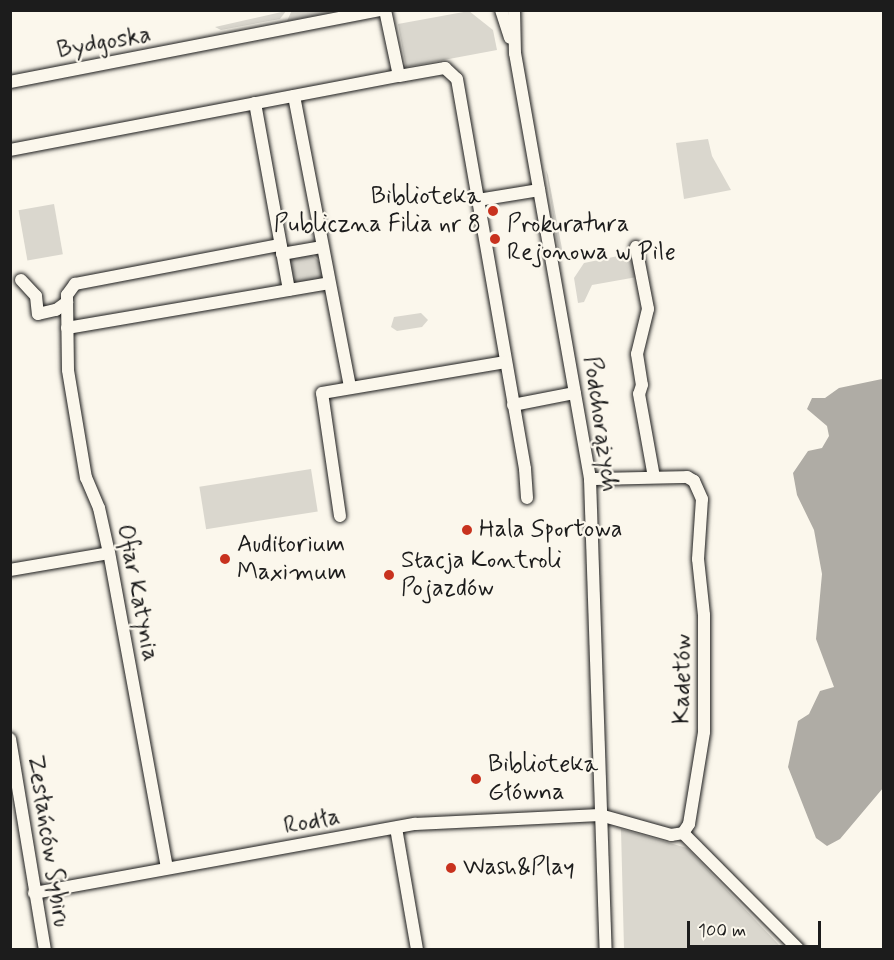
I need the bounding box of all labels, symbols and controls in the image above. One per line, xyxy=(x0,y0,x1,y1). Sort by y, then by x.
street label: Bydgoska xyxy=(55,21,153,65)
place label: Biblioteka Publiczna Filia nr 8 xyxy=(274,183,481,239)
marker: Biblioteka Publiczna Filia nr 8 xyxy=(486,204,500,218)
place label: Prokuratura Rejonowa w Pile xyxy=(507,211,674,267)
marker: Prokuratura Rejonowa w Pile xyxy=(488,232,502,246)
street label: Podchorążych xyxy=(576,355,624,493)
place label: Hala Sportowa xyxy=(479,516,629,544)
street label: Ofiar Katynia xyxy=(110,523,164,663)
marker: Hala Sportowa xyxy=(460,523,474,537)
place label: Auditorium Maximum xyxy=(237,531,347,587)
place label: Stacja Kontroli Pojazdów xyxy=(401,547,556,603)
marker: Auditorium Maximum xyxy=(218,552,232,566)
marker: Stacja Kontroli Pojazdów xyxy=(382,568,396,582)
street label: Kadetów xyxy=(668,634,698,724)
street label: Zesłańców Sybiru xyxy=(20,751,76,931)
place label: Biblioteka Główna xyxy=(488,751,598,807)
marker: Biblioteka Główna xyxy=(469,772,483,786)
street label: Rodła xyxy=(282,803,342,841)
place label: Wash&Play xyxy=(463,854,575,882)
marker: Wash&Play xyxy=(444,861,458,875)
scale bar xyxy=(690,909,824,947)
text: 100 m xyxy=(698,919,746,943)

